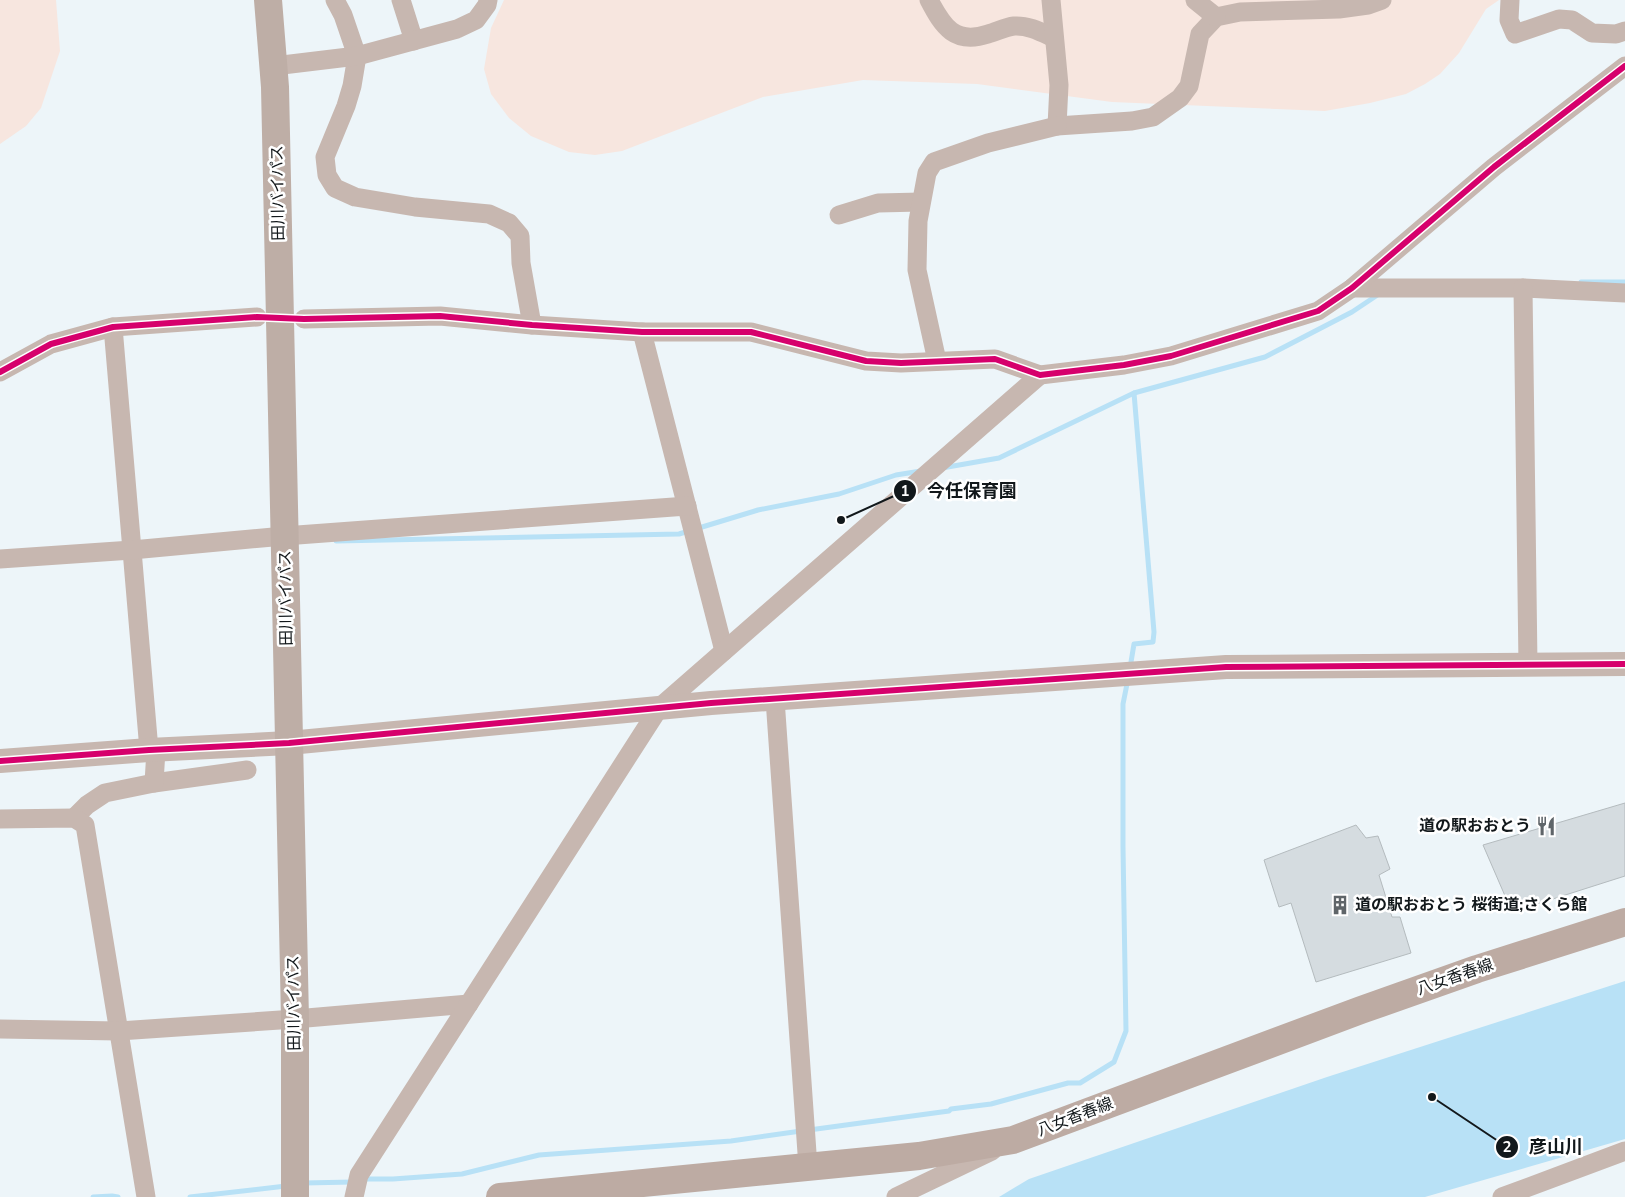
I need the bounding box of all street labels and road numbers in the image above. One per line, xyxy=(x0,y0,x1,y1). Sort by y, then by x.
street label: 田川バイパス xyxy=(266,145,290,241)
street label: 田川バイパス xyxy=(274,550,298,646)
street label: 八女香春線 xyxy=(1414,954,1496,1000)
street label: 田川バイパス xyxy=(282,955,306,1051)
street label: 八女香春線 xyxy=(1034,1092,1116,1142)

